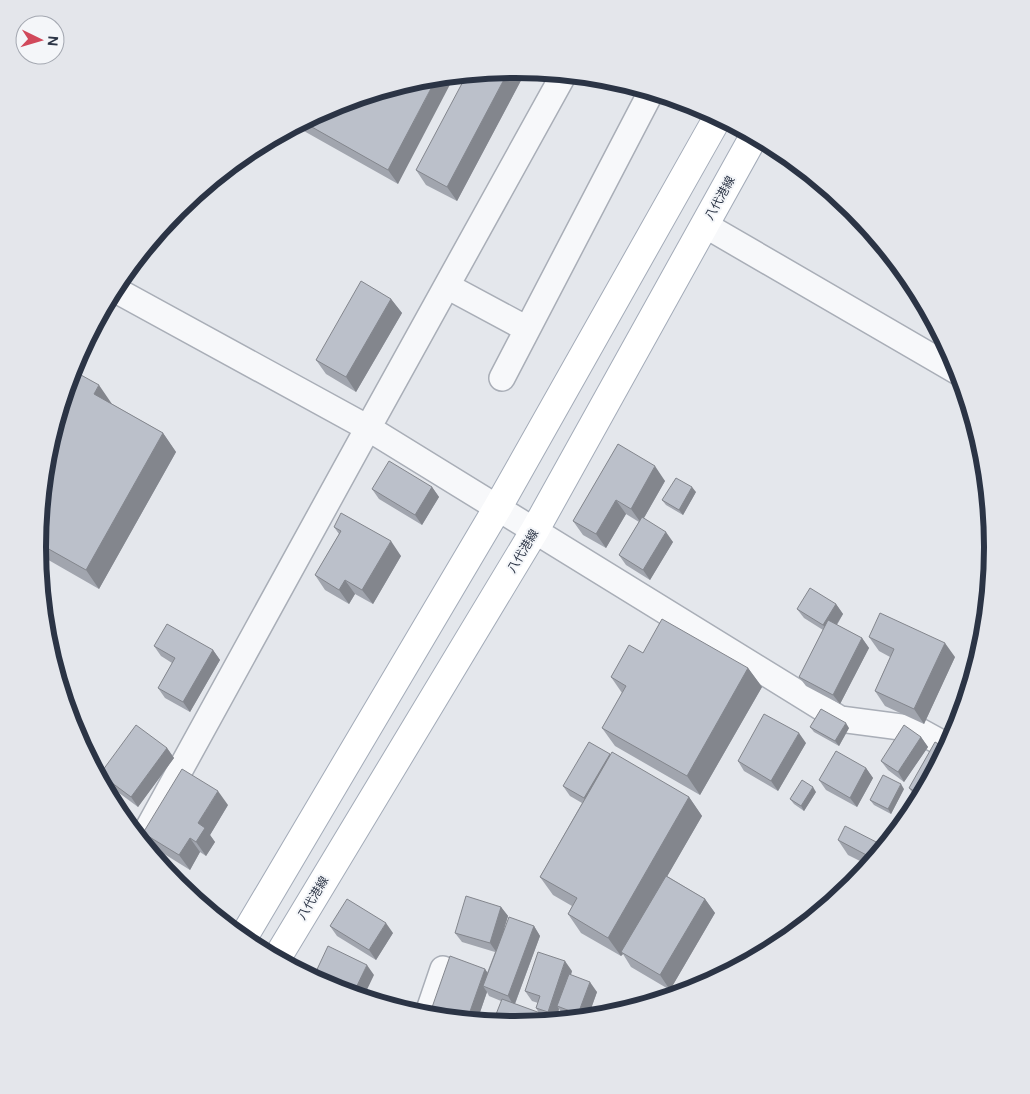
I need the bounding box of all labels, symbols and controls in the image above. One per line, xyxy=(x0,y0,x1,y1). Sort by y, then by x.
north arrow xyxy=(15,15,65,65)
text: N xyxy=(44,35,62,47)
street label: 八代港線 xyxy=(701,173,739,223)
street label: 八代港線 xyxy=(504,526,542,576)
street label: 八代港線 xyxy=(294,873,332,923)

